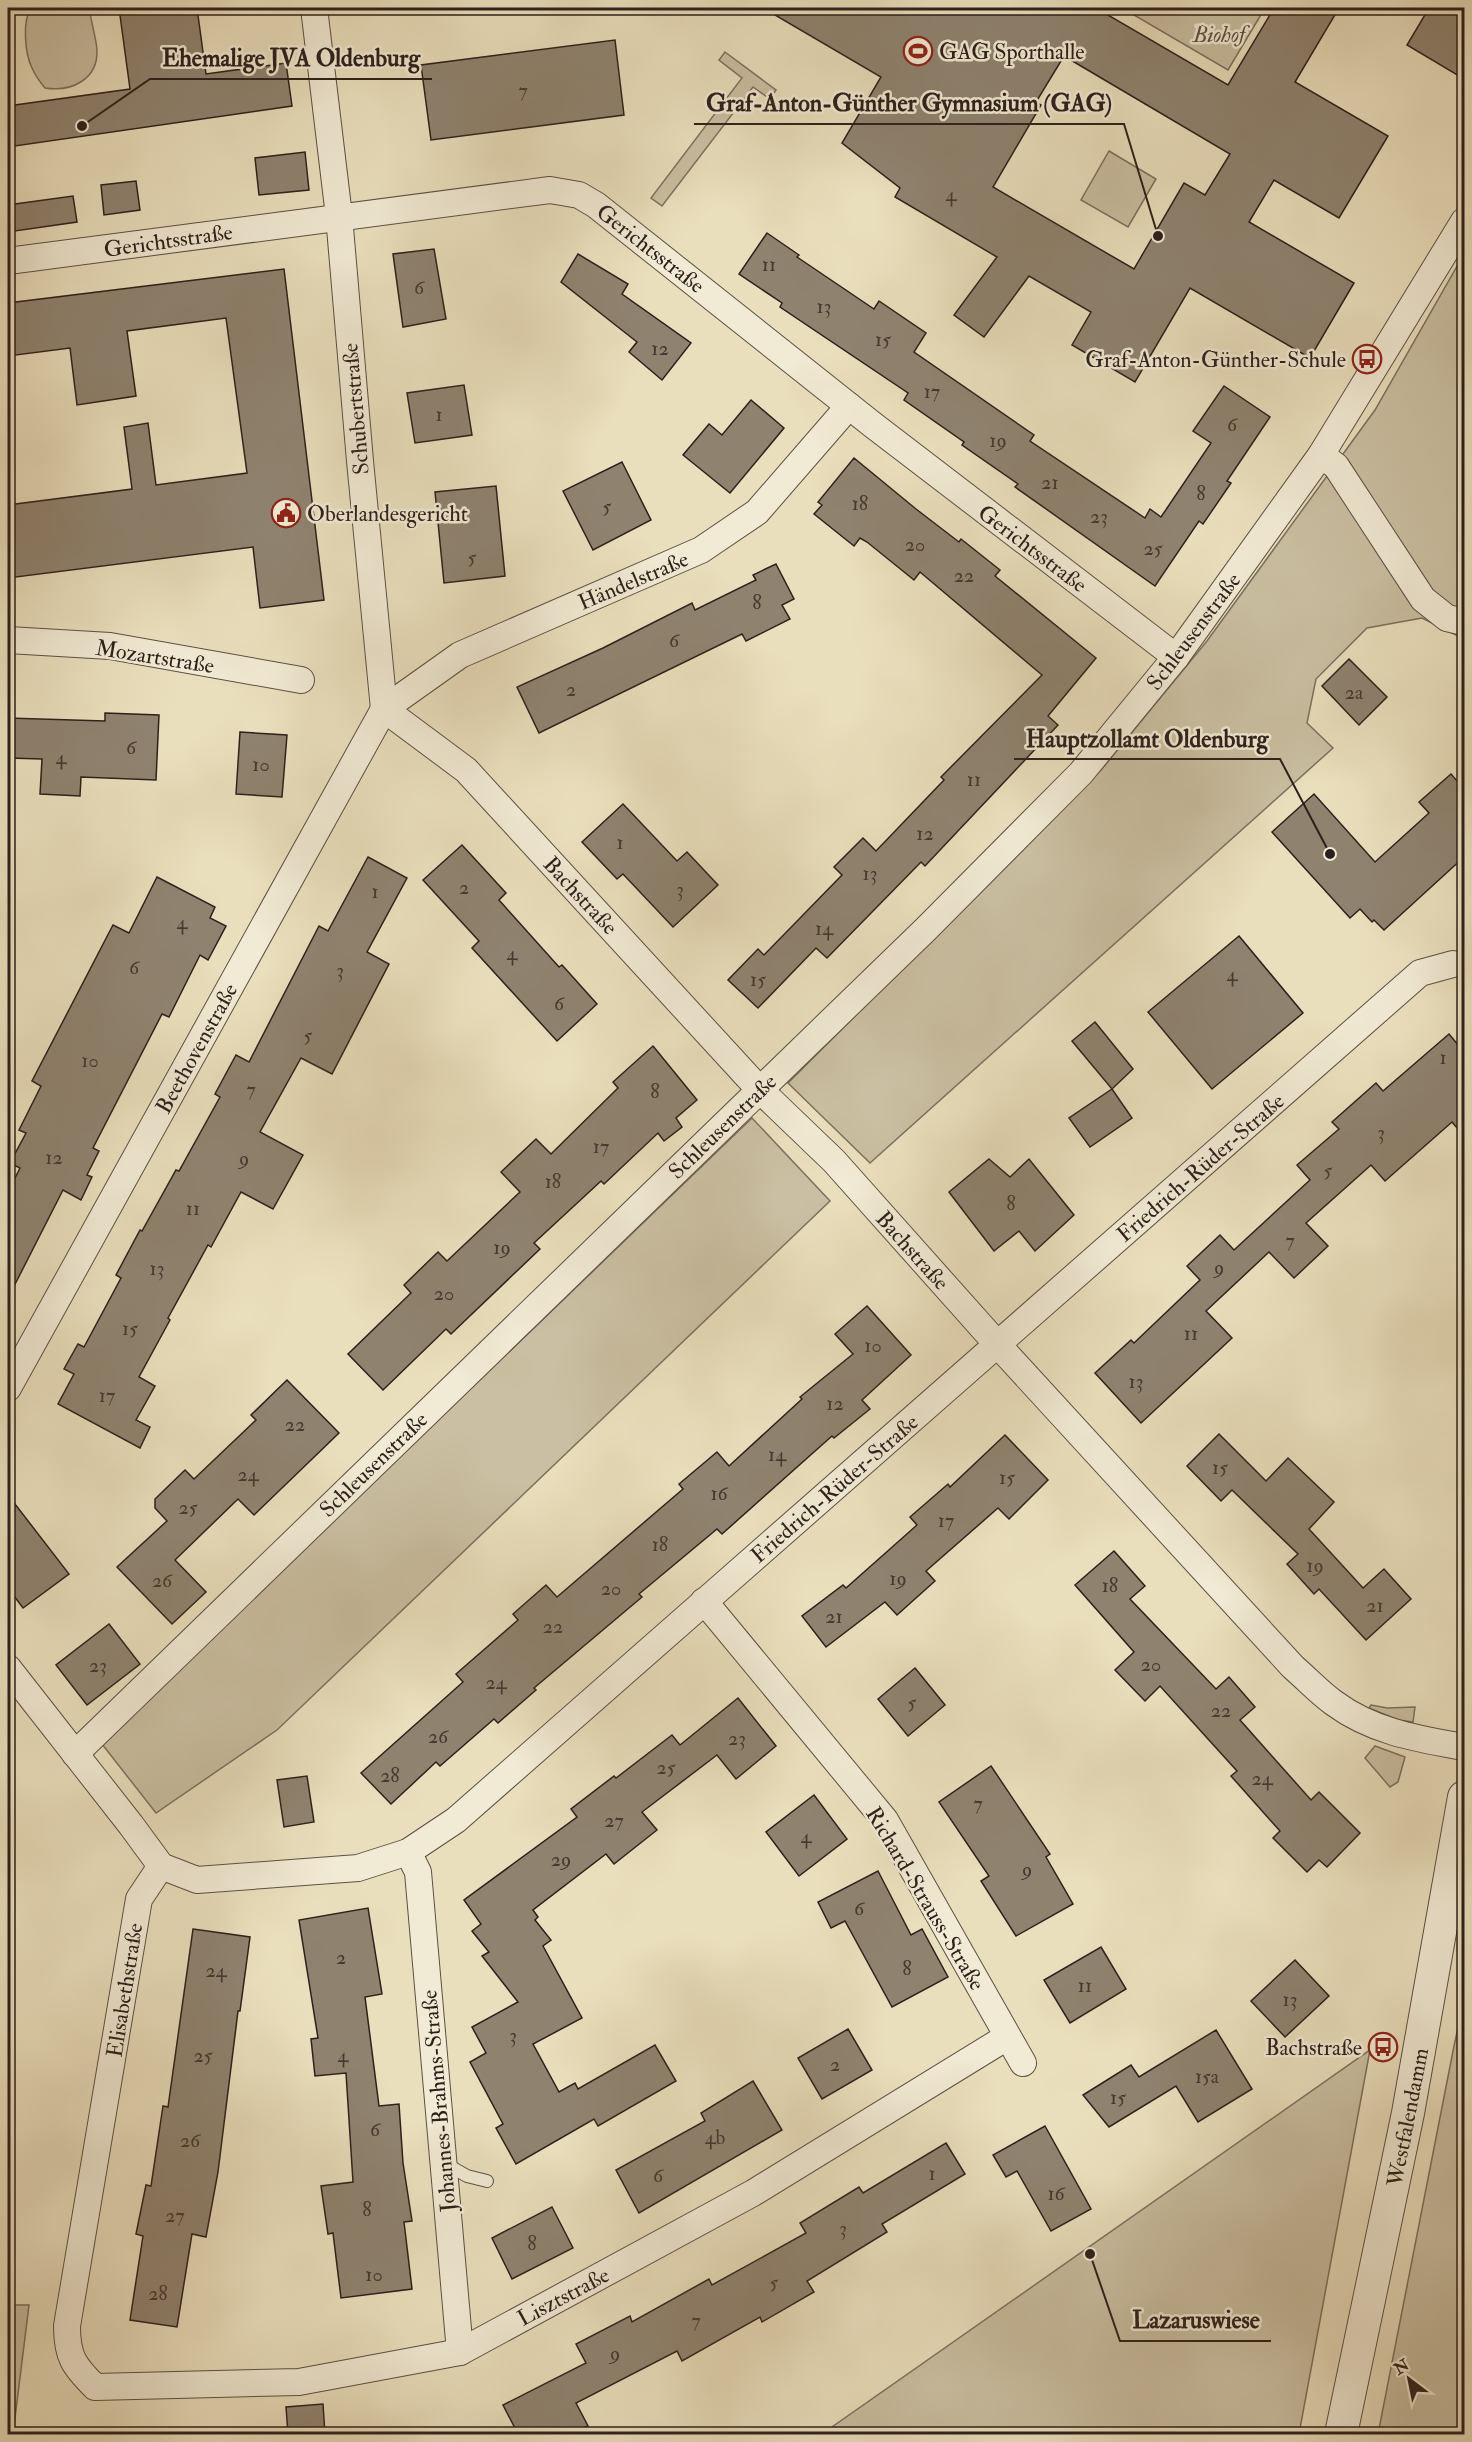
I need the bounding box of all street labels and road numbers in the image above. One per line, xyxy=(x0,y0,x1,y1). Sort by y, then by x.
street label: Gerichtsstraße xyxy=(591,198,710,300)
street label: Gerichtsstraße xyxy=(102,218,234,264)
street label: Schubertstraße xyxy=(336,342,376,476)
street label: Gerichtsstraße xyxy=(972,499,1093,599)
street label: Händelstraße xyxy=(574,545,693,617)
street label: Schleusenstraße xyxy=(1141,567,1247,696)
street label: Mozartstraße xyxy=(94,634,216,680)
street label: Bachstraße xyxy=(537,851,624,941)
street label: Beethovenstraße xyxy=(150,978,244,1119)
street label: Schleusenstraße xyxy=(663,1068,783,1185)
street label: Friedrich-Rüder-Straße xyxy=(1111,1087,1290,1248)
street label: Bachstraße xyxy=(869,1205,955,1296)
street label: Schleusenstraße xyxy=(314,1406,434,1523)
street label: Friedrich-Rüder-Straße xyxy=(745,1408,924,1569)
street label: Richard-Strauss-Straße xyxy=(859,1802,991,1995)
street label: Elisabethstraße xyxy=(101,1921,149,2059)
street label: Johannes-Brahms-Straße xyxy=(415,1989,463,2214)
street label: Westfalendamm xyxy=(1381,2046,1435,2190)
street label: Lisztstraße xyxy=(513,2261,614,2333)

